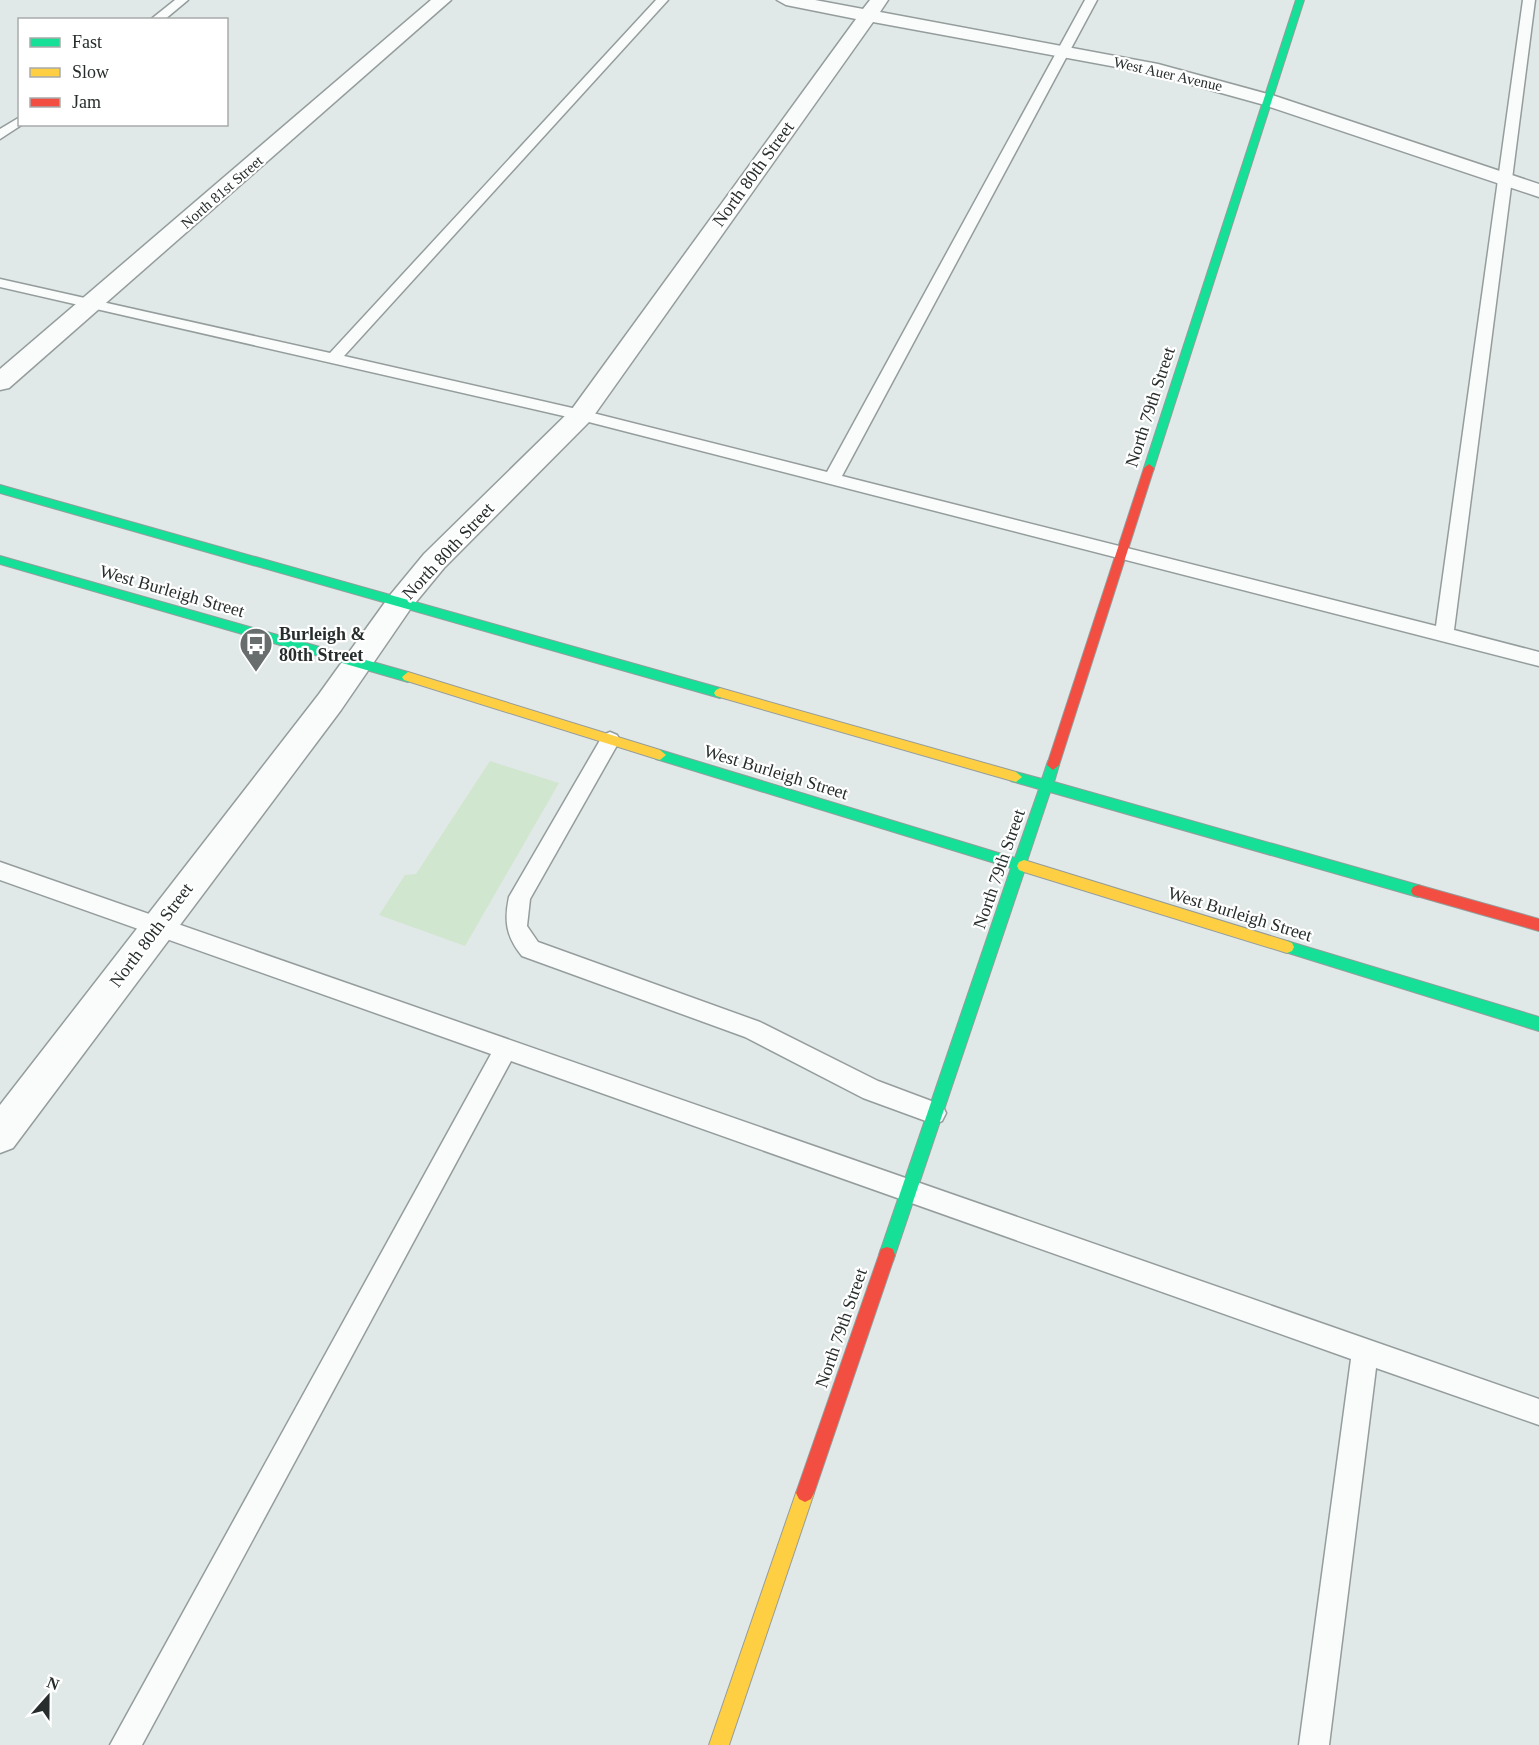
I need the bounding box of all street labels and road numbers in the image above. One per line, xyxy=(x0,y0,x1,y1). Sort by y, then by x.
street label: West Auer Avenue xyxy=(1112,54,1224,94)
street label: North 80th Street xyxy=(708,118,798,230)
street label: North 81st Street xyxy=(178,152,267,232)
street label: North 79th Street xyxy=(1121,344,1179,470)
street label: North 80th Street xyxy=(398,498,498,604)
street label: West Burleigh Street xyxy=(97,561,247,621)
street label: West Burleigh Street xyxy=(702,741,850,803)
street label: North 79th Street xyxy=(969,807,1029,931)
street label: North 80th Street xyxy=(105,879,197,991)
street label: West Burleigh Street xyxy=(1166,883,1314,945)
street label: North 79th Street xyxy=(811,1266,871,1390)

